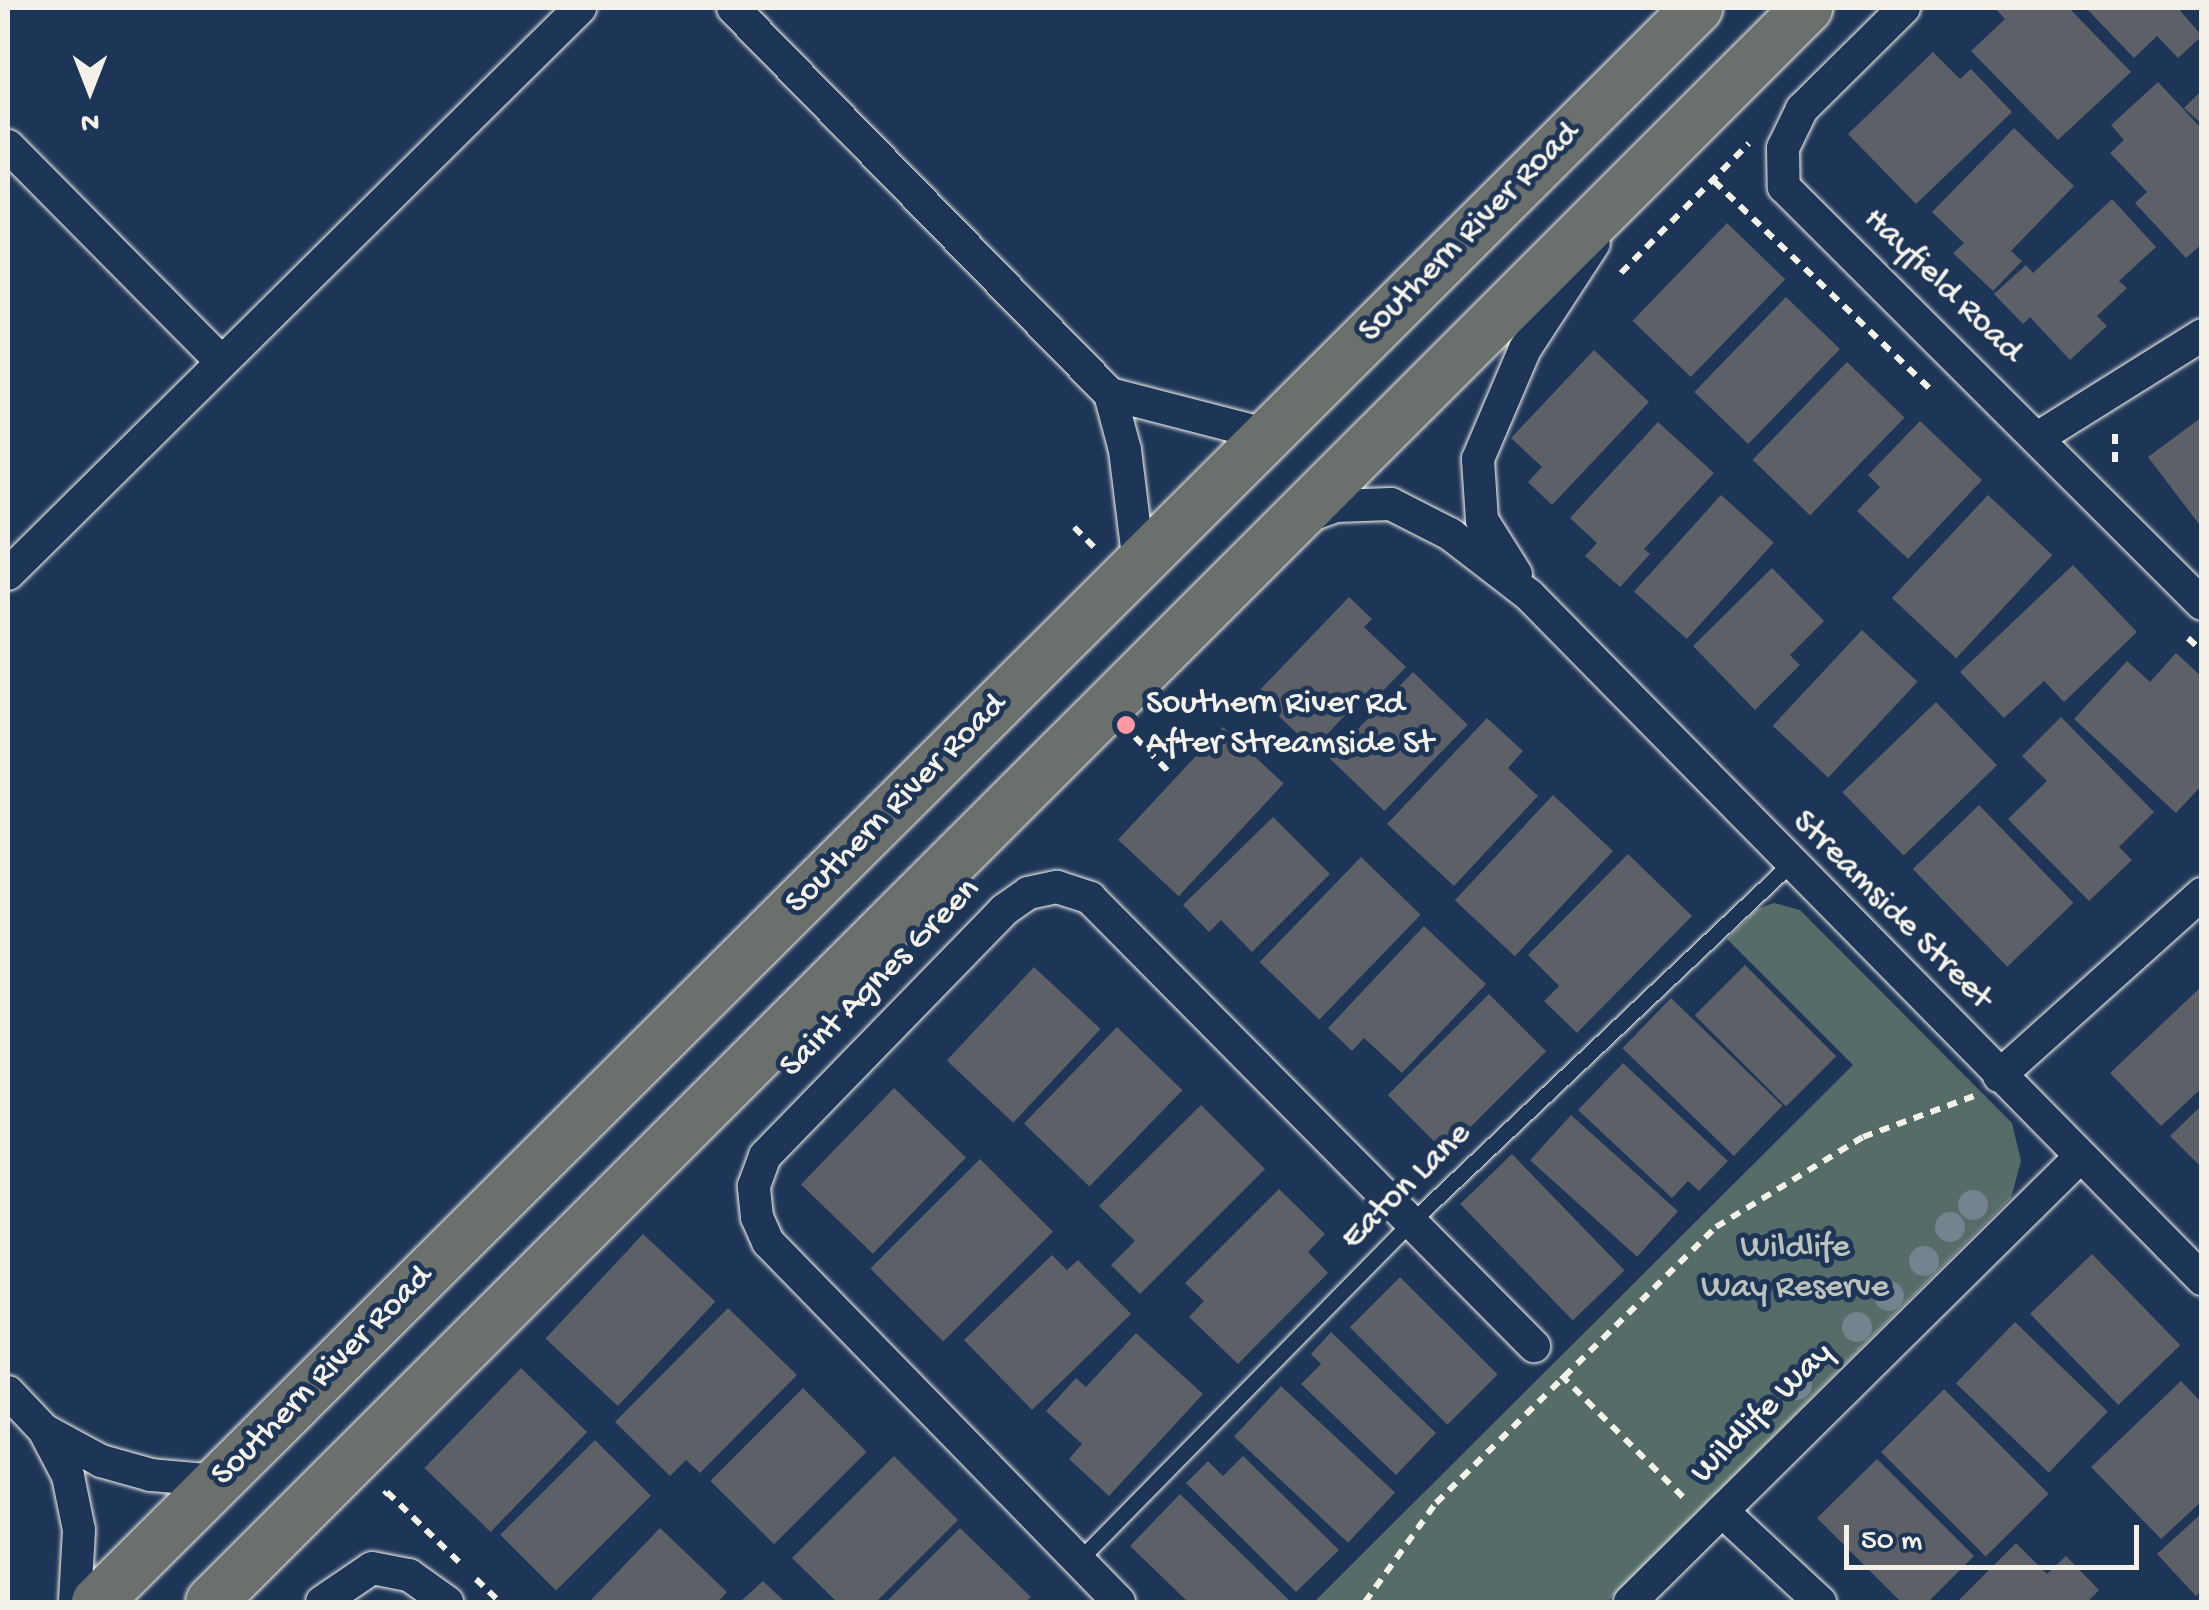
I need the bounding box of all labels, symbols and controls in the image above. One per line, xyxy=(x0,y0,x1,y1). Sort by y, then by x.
north arrow xyxy=(40,40,140,140)
text: N xyxy=(81,104,99,137)
street label: Southern River Road xyxy=(1351,114,1589,352)
street label: Hayfield Road xyxy=(1853,199,2031,373)
place label: Southern River Rd After Streamside St xyxy=(1146,684,1434,766)
street label: Southern River Road xyxy=(778,686,1016,924)
marker: Southern River Rd After Streamside St xyxy=(1115,714,1137,736)
street label: Streamside Street xyxy=(1782,802,2000,1020)
street label: Saint Agnes Green xyxy=(772,870,990,1088)
street label: Eaton Lane xyxy=(1333,1114,1481,1260)
park label: Wildlife Way Reserve xyxy=(1701,1228,1889,1310)
street label: Southern River Road xyxy=(204,1258,442,1496)
street label: Wildlife Way xyxy=(1683,1334,1843,1494)
scale bar xyxy=(1849,1505,2144,1567)
text: 50 m xyxy=(1861,1525,1922,1560)

